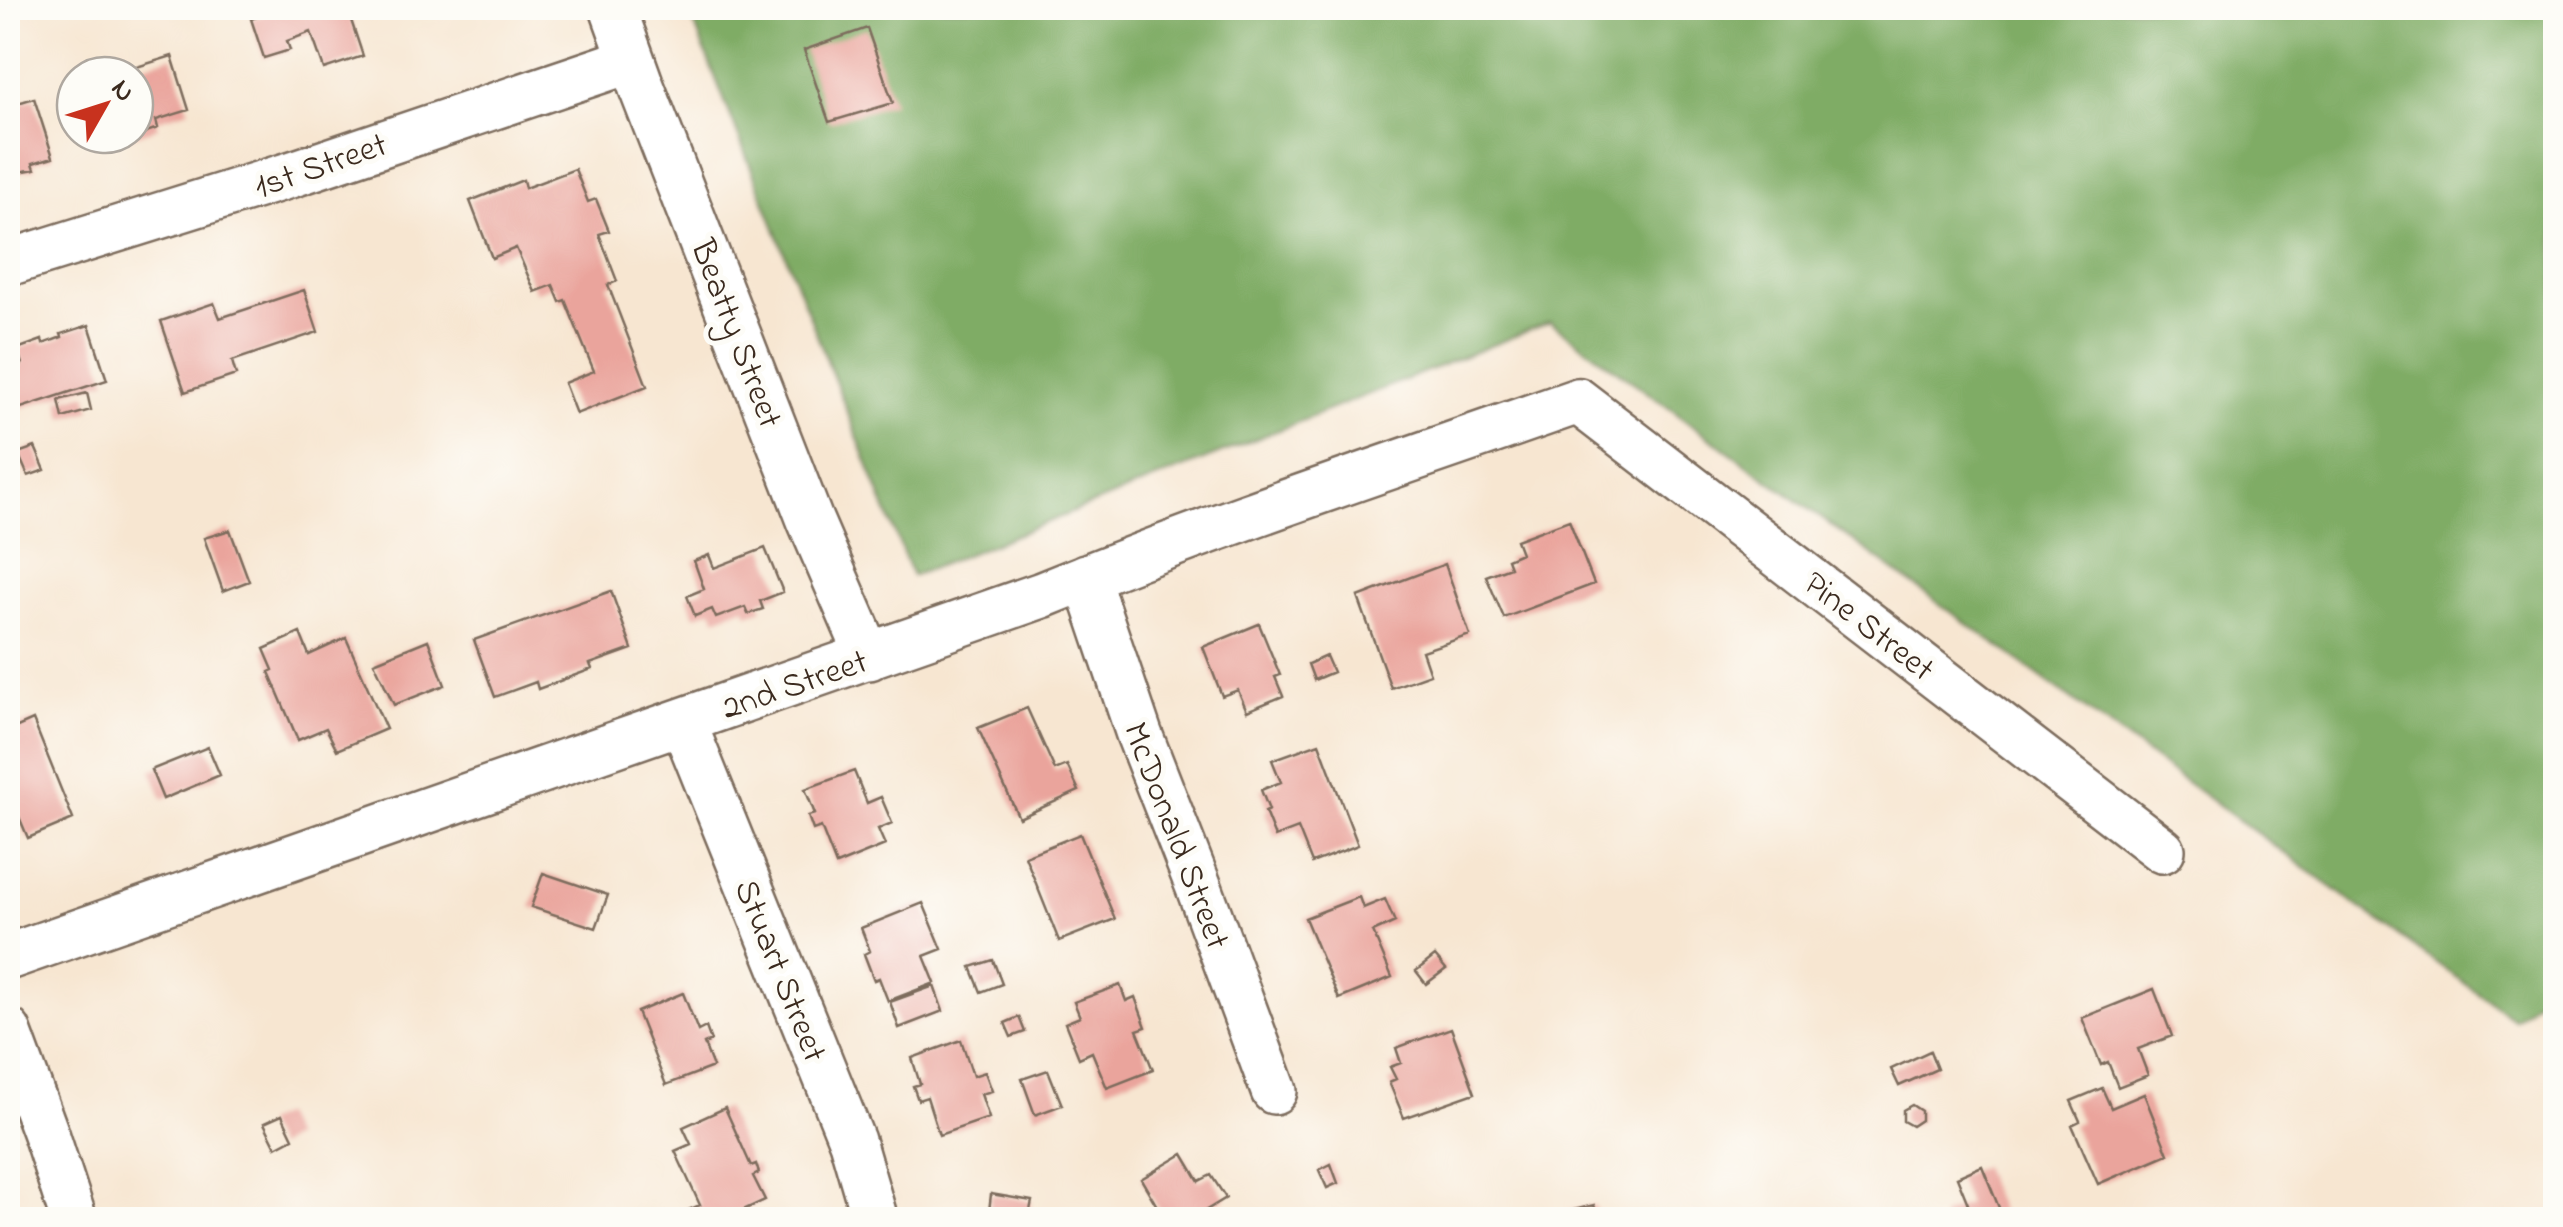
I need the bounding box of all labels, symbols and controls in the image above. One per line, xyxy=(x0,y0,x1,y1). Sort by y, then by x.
north arrow xyxy=(55,55,155,155)
text: N xyxy=(100,71,144,112)
street label: 1st Street xyxy=(248,121,395,214)
street label: Beatty Street xyxy=(675,232,794,436)
street label: Pine Street xyxy=(1791,560,1945,696)
street label: 2nd Street xyxy=(715,637,875,735)
street label: McDonald Street xyxy=(1108,715,1242,957)
street label: Stuart Street xyxy=(719,872,839,1070)

